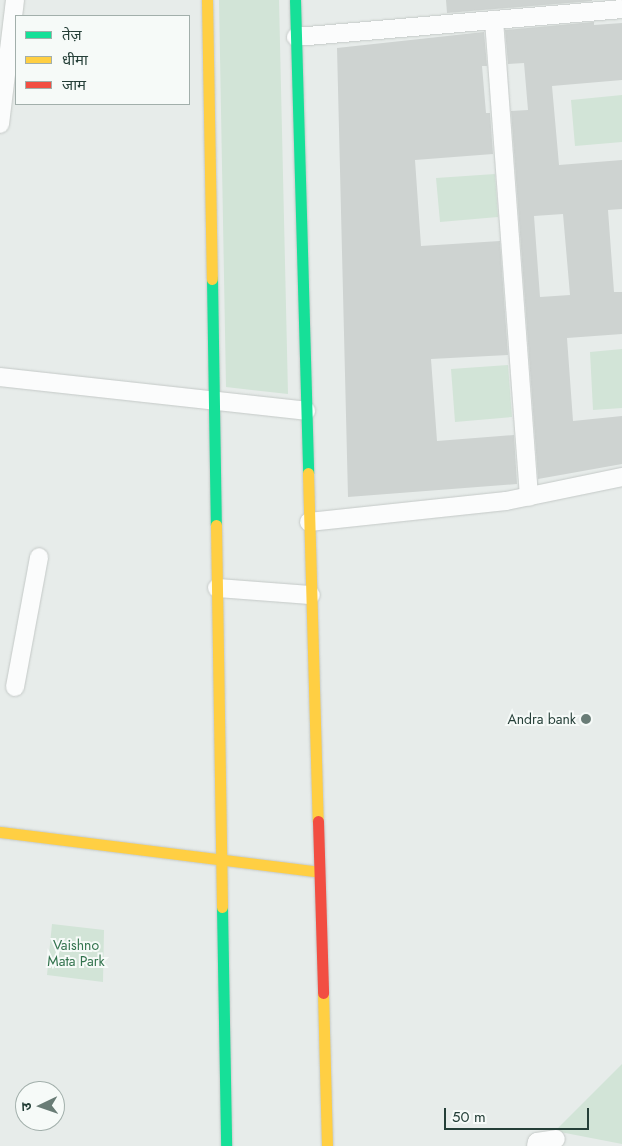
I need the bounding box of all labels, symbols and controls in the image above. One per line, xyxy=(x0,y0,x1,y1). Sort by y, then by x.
legend xyxy=(15,15,190,105)
text: तेज़ xyxy=(62,24,82,46)
text: धीमा xyxy=(62,49,88,71)
text: जाम xyxy=(62,74,86,96)
place label: Andra bank xyxy=(507,711,576,727)
marker: Andra bank xyxy=(580,713,592,725)
park label: Vaishno Mata Park xyxy=(47,937,105,970)
north arrow xyxy=(15,1081,65,1131)
scale bar xyxy=(447,1098,592,1130)
text: उ xyxy=(16,1102,36,1111)
text: 50 m xyxy=(452,1106,486,1128)

